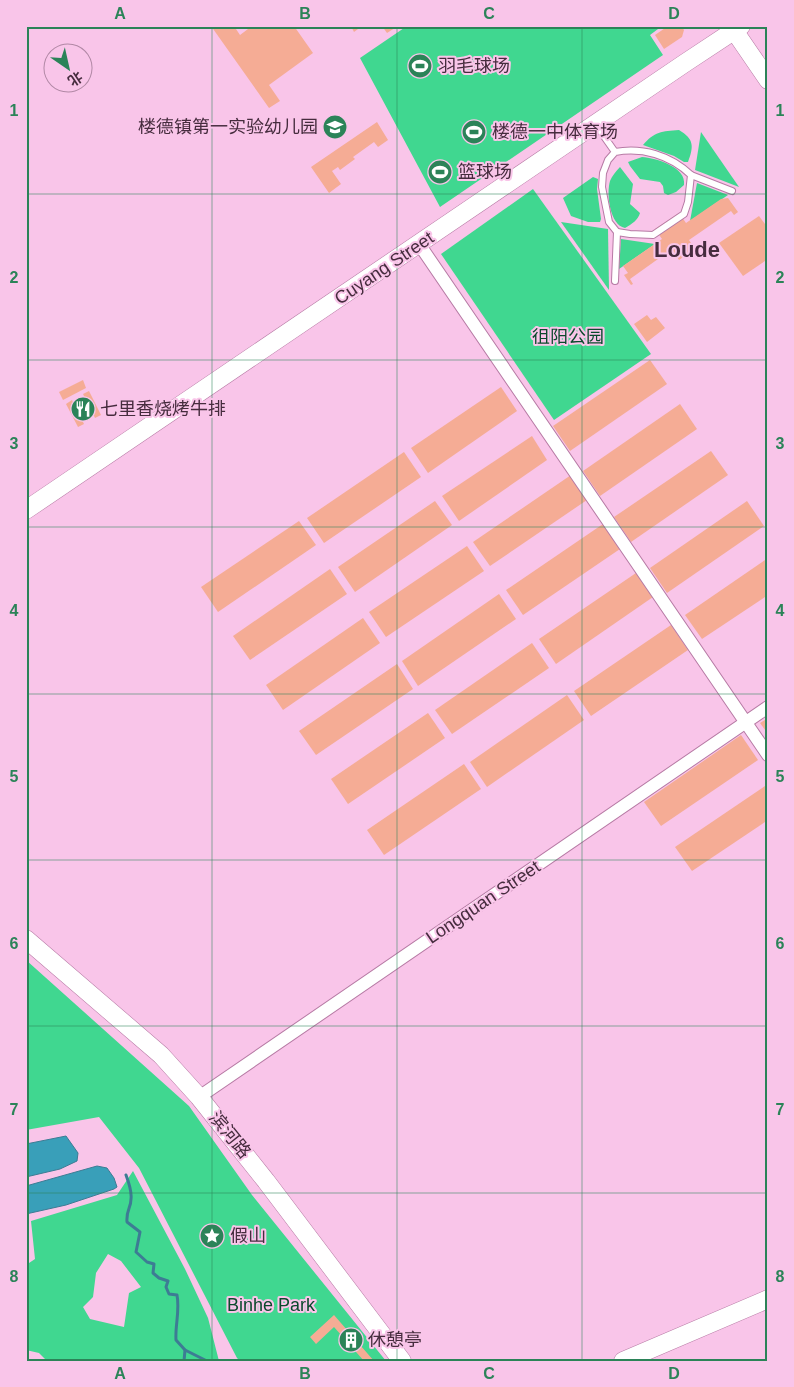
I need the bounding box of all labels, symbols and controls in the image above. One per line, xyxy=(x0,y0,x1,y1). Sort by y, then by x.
text: A xyxy=(114,5,126,22)
text: B xyxy=(299,5,311,22)
text: C xyxy=(483,5,495,22)
text: D xyxy=(668,5,680,22)
north arrow xyxy=(42,42,92,92)
sports icon: 羽毛球场 xyxy=(407,53,433,79)
place label: 羽毛球场 xyxy=(438,56,510,76)
text: 北 xyxy=(65,68,86,89)
text: 1 xyxy=(10,102,19,119)
text: 1 xyxy=(776,102,785,119)
school or university icon: 楼德镇第一实验幼儿园 xyxy=(322,114,348,140)
place label: 楼德镇第一实验幼儿园 xyxy=(138,117,318,137)
sports icon: 楼德一中体育场 xyxy=(461,119,487,145)
place label: 楼德一中体育场 xyxy=(492,122,618,142)
sports icon: 篮球场 xyxy=(427,159,453,185)
place label: 篮球场 xyxy=(458,162,512,182)
street label: Cuyang Street xyxy=(331,228,437,308)
district label: Loude xyxy=(654,237,720,262)
text: 2 xyxy=(10,269,19,286)
text: 2 xyxy=(776,269,785,286)
park label: 徂阳公园 xyxy=(532,327,604,347)
restaurant icon: 七里香烧烤牛排 xyxy=(70,396,96,422)
place label: 七里香烧烤牛排 xyxy=(100,399,226,419)
text: 3 xyxy=(10,435,19,452)
text: 3 xyxy=(776,435,785,452)
text: 4 xyxy=(10,602,19,619)
text: 4 xyxy=(776,602,785,619)
text: 5 xyxy=(10,768,19,785)
text: 5 xyxy=(776,768,785,785)
street label: Longquan Street xyxy=(422,856,544,948)
text: 6 xyxy=(10,935,19,952)
text: 6 xyxy=(776,935,785,952)
text: 7 xyxy=(10,1101,19,1118)
text: 7 xyxy=(776,1101,785,1118)
street label: 滨河路 xyxy=(205,1108,255,1162)
place icon: 假山 xyxy=(199,1223,225,1249)
place label: 假山 xyxy=(230,1226,266,1246)
text: 8 xyxy=(10,1268,19,1285)
text: 8 xyxy=(776,1268,785,1285)
park label: Binhe Park xyxy=(227,1295,316,1315)
building icon: 休憩亭 xyxy=(338,1327,364,1353)
place label: 休憩亭 xyxy=(368,1330,422,1350)
text: A xyxy=(114,1365,126,1382)
text: B xyxy=(299,1365,311,1382)
text: C xyxy=(483,1365,495,1382)
text: D xyxy=(668,1365,680,1382)

